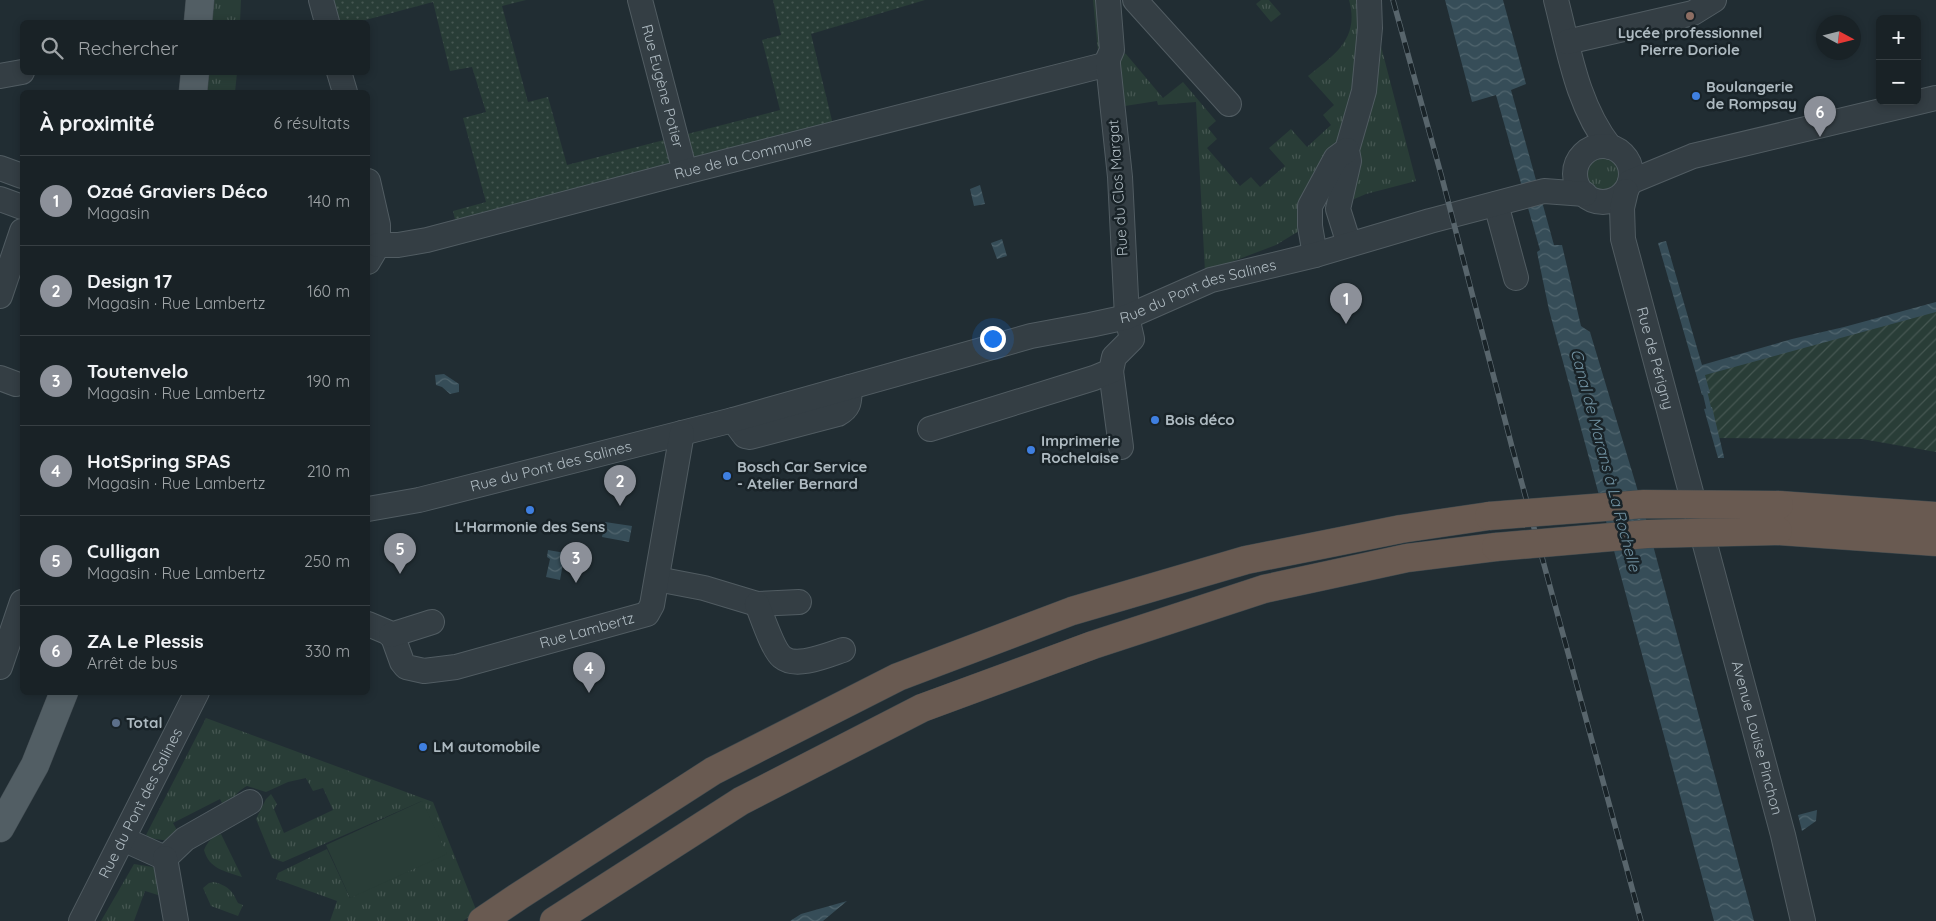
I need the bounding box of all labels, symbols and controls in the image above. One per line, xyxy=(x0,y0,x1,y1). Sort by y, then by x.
marker: Lycée professionnel Pierre Doriole xyxy=(1684,10,1696,22)
north arrow xyxy=(1816,15,1861,60)
map controls xyxy=(1876,15,1921,105)
button: + xyxy=(1876,15,1921,60)
search box xyxy=(20,20,370,75)
street label: Rue Eugène Potier xyxy=(638,22,688,150)
place label: Lycée professionnel Pierre Doriole xyxy=(1618,23,1762,59)
icon: search xyxy=(38,34,66,62)
text: Rechercher xyxy=(78,36,178,60)
button: − xyxy=(1876,60,1921,105)
place label: Boulangerie de Rompsay xyxy=(1706,77,1797,113)
marker: Boulangerie de Rompsay xyxy=(1690,90,1702,102)
pin: 6 xyxy=(1804,96,1836,137)
text: À proximité xyxy=(40,110,155,136)
text: 6 résultats xyxy=(274,113,350,133)
street label: Rue du Clos Margat xyxy=(1103,119,1132,257)
street label: Rue de la Commune xyxy=(672,130,814,183)
text: Ozaé Graviers Déco xyxy=(87,179,268,203)
text: 1 xyxy=(53,191,59,211)
text: 140 m xyxy=(307,191,350,211)
text: Magasin xyxy=(87,203,150,223)
street label: Rue du Pont des Salines xyxy=(1118,255,1278,327)
text: Design 17 xyxy=(87,269,172,293)
text: 2 xyxy=(51,281,61,301)
text: 160 m xyxy=(307,281,350,301)
pin: 1 xyxy=(1330,283,1362,324)
text: Magasin · Rue Lambertz xyxy=(87,293,265,313)
street label: Rue de Périgny xyxy=(1633,305,1678,412)
your location xyxy=(980,326,1006,352)
water label: Canal de Marans à La Rochelle xyxy=(1567,347,1646,574)
text: Toutenvelo xyxy=(87,359,188,383)
text: 3 xyxy=(52,371,60,391)
text: 190 m xyxy=(307,371,350,391)
text: Magasin · Rue Lambertz xyxy=(87,383,265,403)
place label: Bois déco xyxy=(1165,410,1235,429)
marker: Bois déco xyxy=(1149,414,1161,426)
place label: Imprimerie Rochelaise xyxy=(1041,431,1120,467)
street label: Rue du Pont des Salines xyxy=(468,436,634,496)
marker: Imprimerie Rochelaise xyxy=(1025,444,1037,456)
text: HotSpring SPAS xyxy=(87,449,231,473)
place label: Bosch Car Service - Atelier Bernard xyxy=(737,457,868,493)
text: 4 xyxy=(51,461,61,481)
text: 210 m xyxy=(307,461,350,481)
pin: 2 xyxy=(604,465,636,506)
marker: Bosch Car Service - Atelier Bernard xyxy=(721,470,733,482)
text: Magasin · Rue Lambertz xyxy=(87,473,265,493)
marker: L'Harmonie des Sens xyxy=(524,504,536,516)
place label: L'Harmonie des Sens xyxy=(455,517,605,536)
pin: 5 xyxy=(384,533,416,574)
text: Culligan xyxy=(87,539,160,563)
pin: 3 xyxy=(560,542,592,583)
text: 5 xyxy=(51,551,61,571)
text: 250 m xyxy=(304,551,350,571)
text: Magasin · Rue Lambertz xyxy=(87,563,265,583)
street label: Rue Lambertz xyxy=(537,608,636,652)
text: ZA Le Plessis xyxy=(87,629,204,653)
text: 6 xyxy=(52,641,60,661)
text: 330 m xyxy=(305,641,350,661)
pin: 4 xyxy=(573,652,605,693)
text: Arrêt de bus xyxy=(87,653,178,673)
street label: Avenue Louise Pinchon xyxy=(1728,659,1787,817)
place label: Total xyxy=(126,713,163,732)
marker: Total xyxy=(110,717,122,729)
street label: Rue du Pont des Salines xyxy=(94,725,186,881)
place label: LM automobile xyxy=(433,737,540,756)
marker: LM automobile xyxy=(417,741,429,753)

